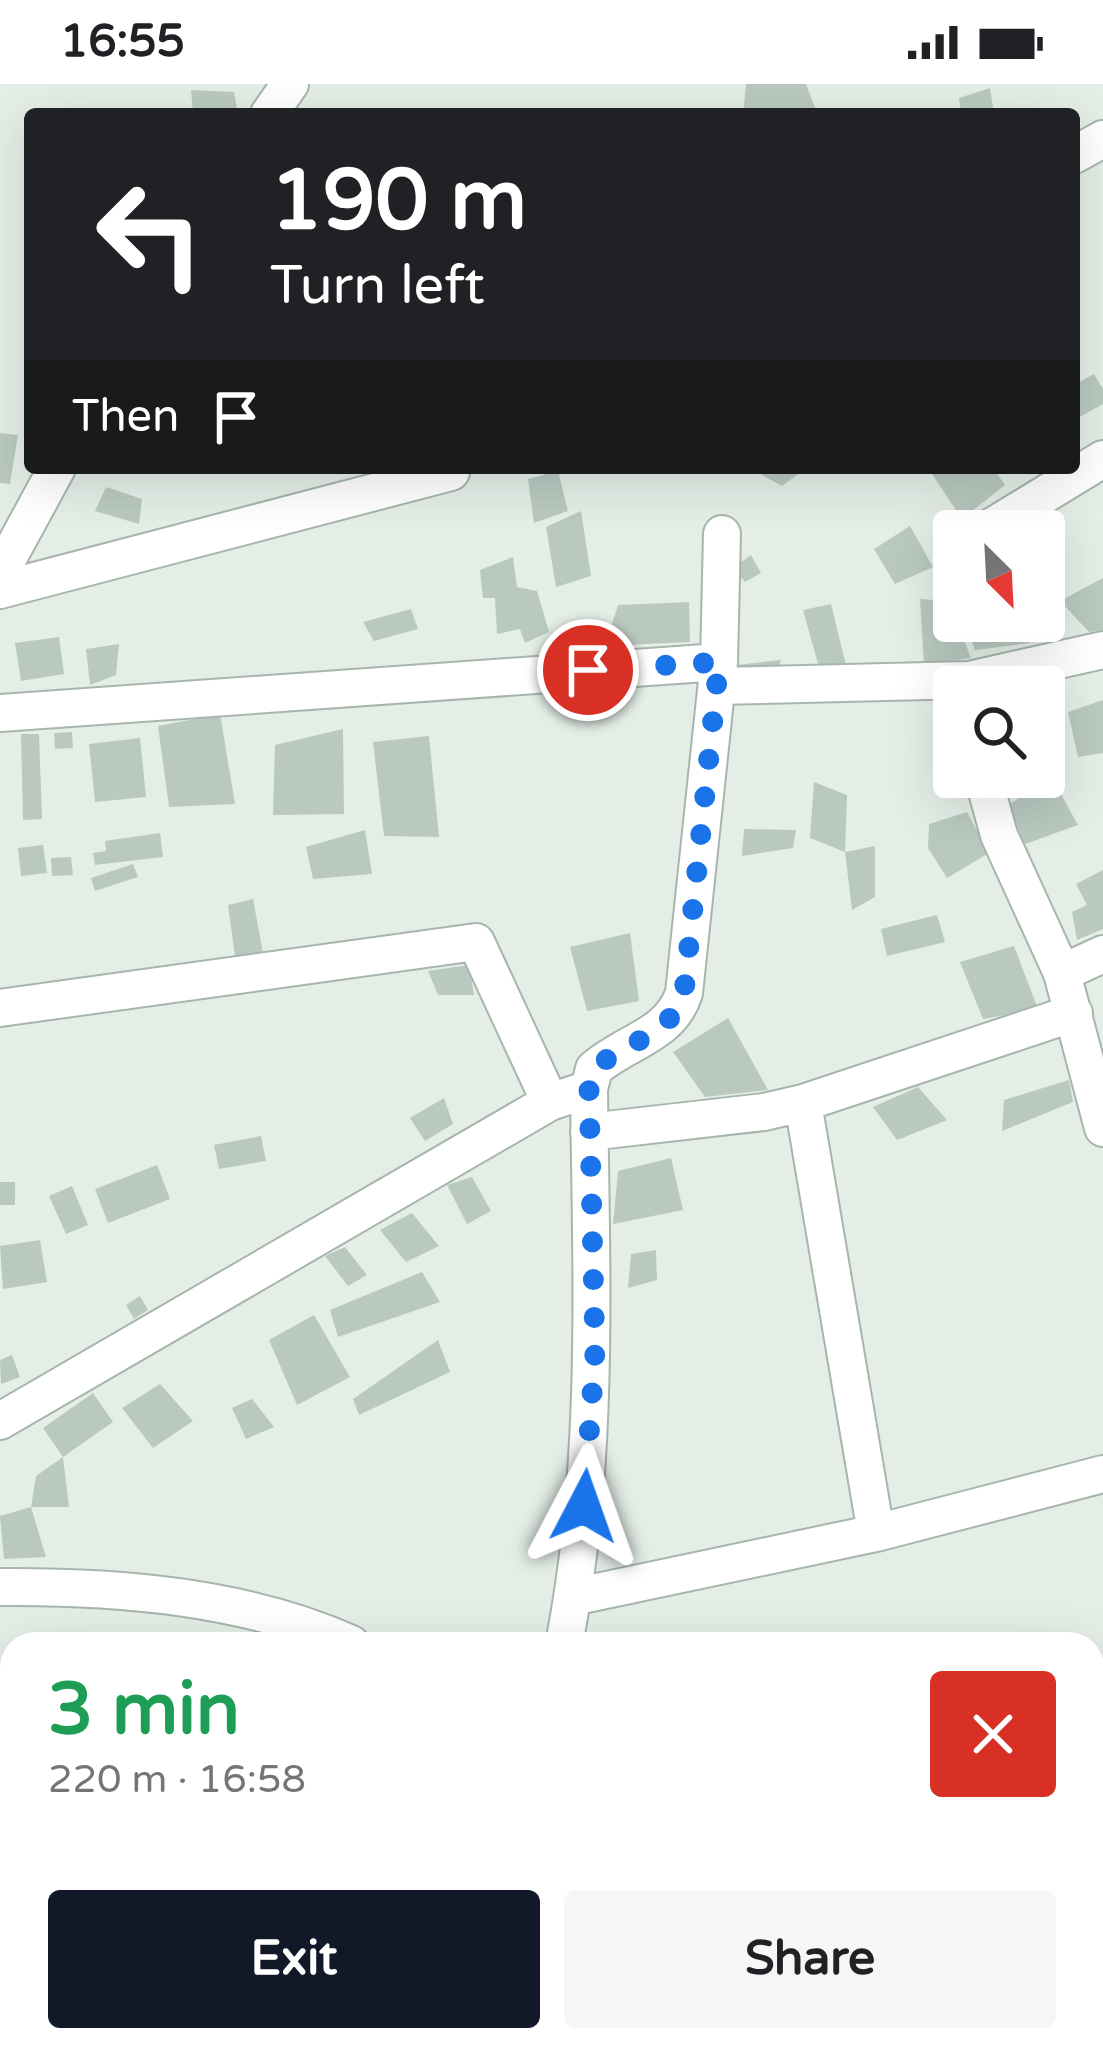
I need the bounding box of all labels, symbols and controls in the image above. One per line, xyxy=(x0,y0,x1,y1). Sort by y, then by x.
text: 16:55 xyxy=(60,15,185,69)
text: 190 m xyxy=(270,151,527,252)
icon: left xyxy=(72,156,228,312)
text: Turn left xyxy=(270,253,485,318)
icon: arrive xyxy=(203,384,269,450)
text: Then xyxy=(72,390,179,444)
north arrow xyxy=(933,510,1065,642)
map controls xyxy=(933,510,1065,798)
pin xyxy=(537,619,639,721)
icon: arrive xyxy=(555,637,621,703)
button: search xyxy=(933,666,1065,798)
position arrow xyxy=(521,1443,647,1569)
text: 3 min xyxy=(48,1667,240,1754)
button: close xyxy=(930,1671,1056,1797)
text: 220 m · 16:58 xyxy=(48,1756,306,1803)
button: Exit xyxy=(48,1890,540,2028)
button: Share xyxy=(564,1890,1056,2028)

